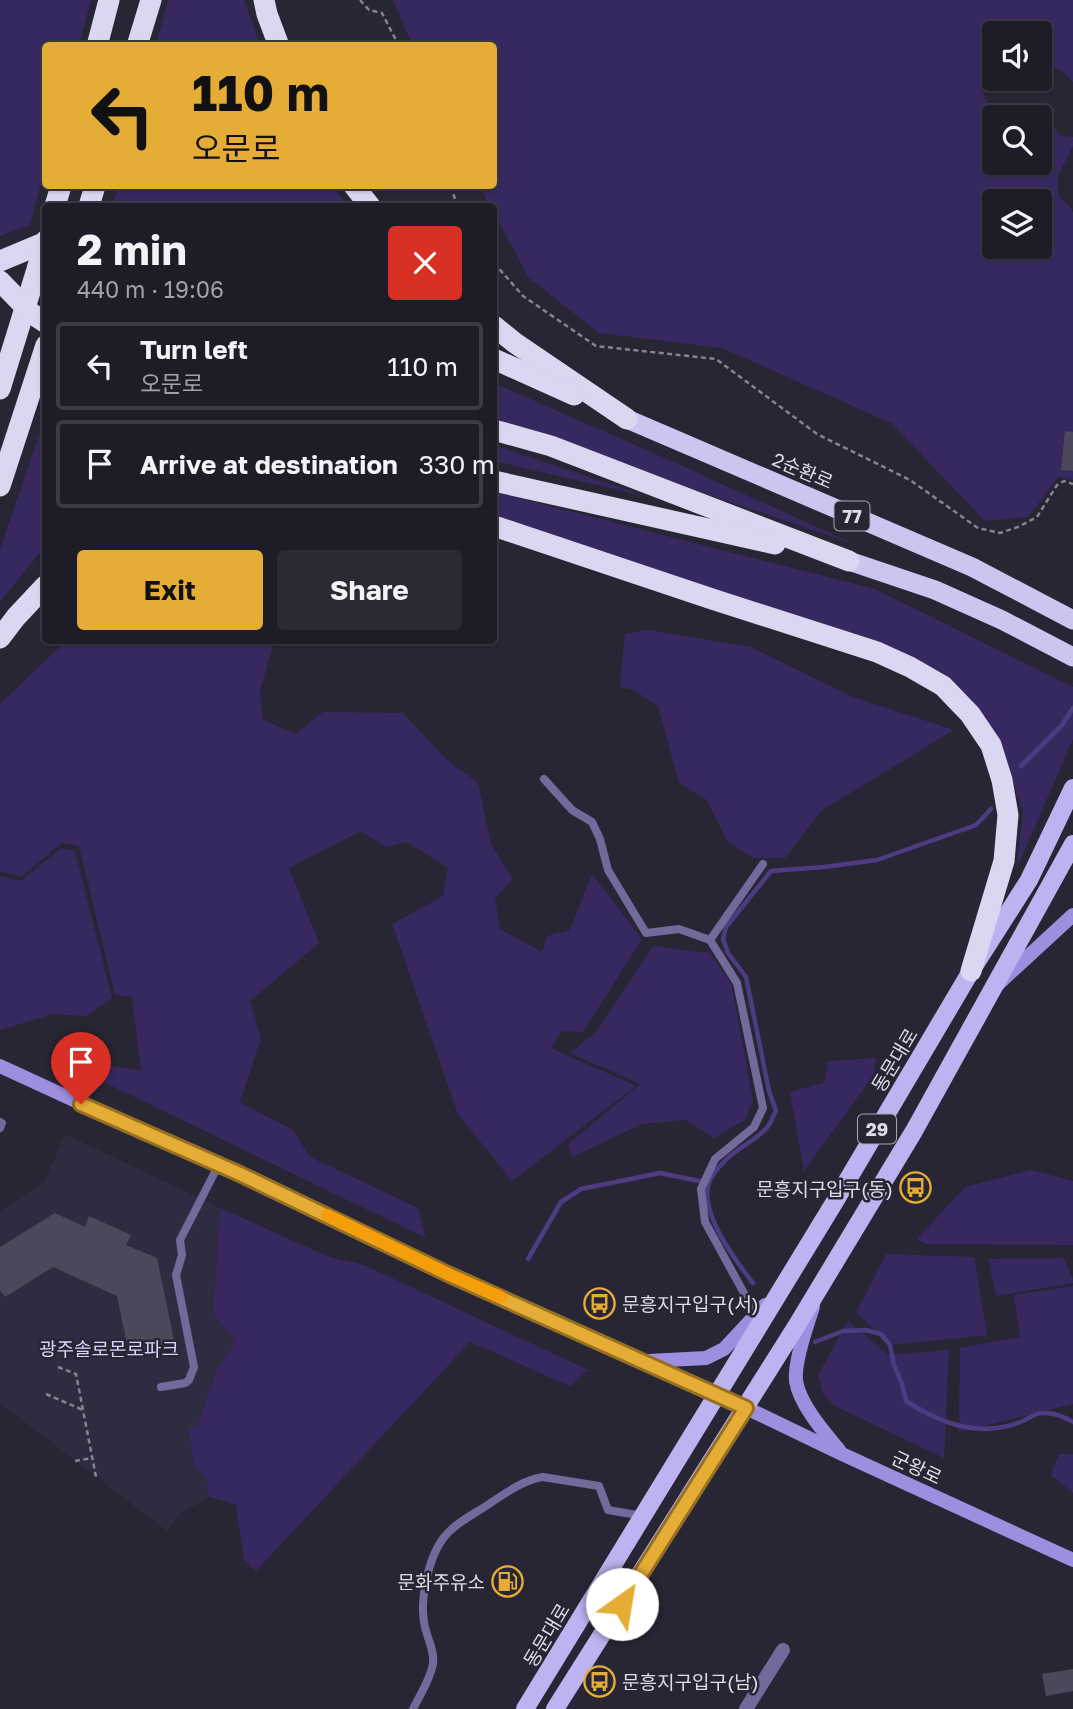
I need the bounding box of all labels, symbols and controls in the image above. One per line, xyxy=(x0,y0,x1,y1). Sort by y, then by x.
map controls xyxy=(982,21,1052,259)
button: sound xyxy=(982,21,1052,91)
text: 110 m xyxy=(192,63,329,122)
icon: left xyxy=(77,70,168,161)
button: search xyxy=(982,105,1052,175)
text: 오문로 xyxy=(192,129,280,167)
button: layers xyxy=(982,189,1052,259)
text: 2 min xyxy=(77,224,187,274)
button: close xyxy=(388,226,462,300)
text: 440 m · 19:06 xyxy=(77,275,224,303)
text: Turn left xyxy=(140,334,248,365)
icon: left xyxy=(81,347,119,385)
text: 110 m xyxy=(387,351,458,382)
text: 오문로 xyxy=(140,369,203,397)
icon: arrive xyxy=(81,445,119,483)
street label: 2순환로 xyxy=(769,447,837,493)
text: Arrive at destination xyxy=(140,449,398,480)
text: 330 m xyxy=(419,449,495,480)
road number: 77 xyxy=(834,502,870,530)
button: Exit xyxy=(77,550,263,630)
button: Share xyxy=(277,550,462,630)
street label: 동문대로 xyxy=(866,1024,922,1096)
pin xyxy=(51,1032,111,1104)
icon: arrive xyxy=(62,1043,100,1081)
road number: 29 xyxy=(858,1114,896,1144)
bus stop icon: 문흥지구입구(동) xyxy=(899,1171,933,1205)
place label: 문흥지구입구(동) xyxy=(756,1177,893,1200)
bus stop icon: 문흥지구입구(서) xyxy=(582,1286,616,1320)
place label: 문흥지구입구(서) xyxy=(622,1292,759,1315)
park label: 광주솔로몬로파크 xyxy=(39,1337,179,1360)
street label: 군왕로 xyxy=(888,1445,946,1489)
fuel station icon: 문화주유소 xyxy=(491,1564,525,1598)
position arrow xyxy=(585,1567,659,1641)
place label: 문화주유소 xyxy=(398,1570,485,1593)
street label: 동문대로 xyxy=(518,1599,574,1671)
bus stop icon: 문흥지구입구(남) xyxy=(582,1664,616,1698)
place label: 문흥지구입구(남) xyxy=(622,1670,759,1693)

